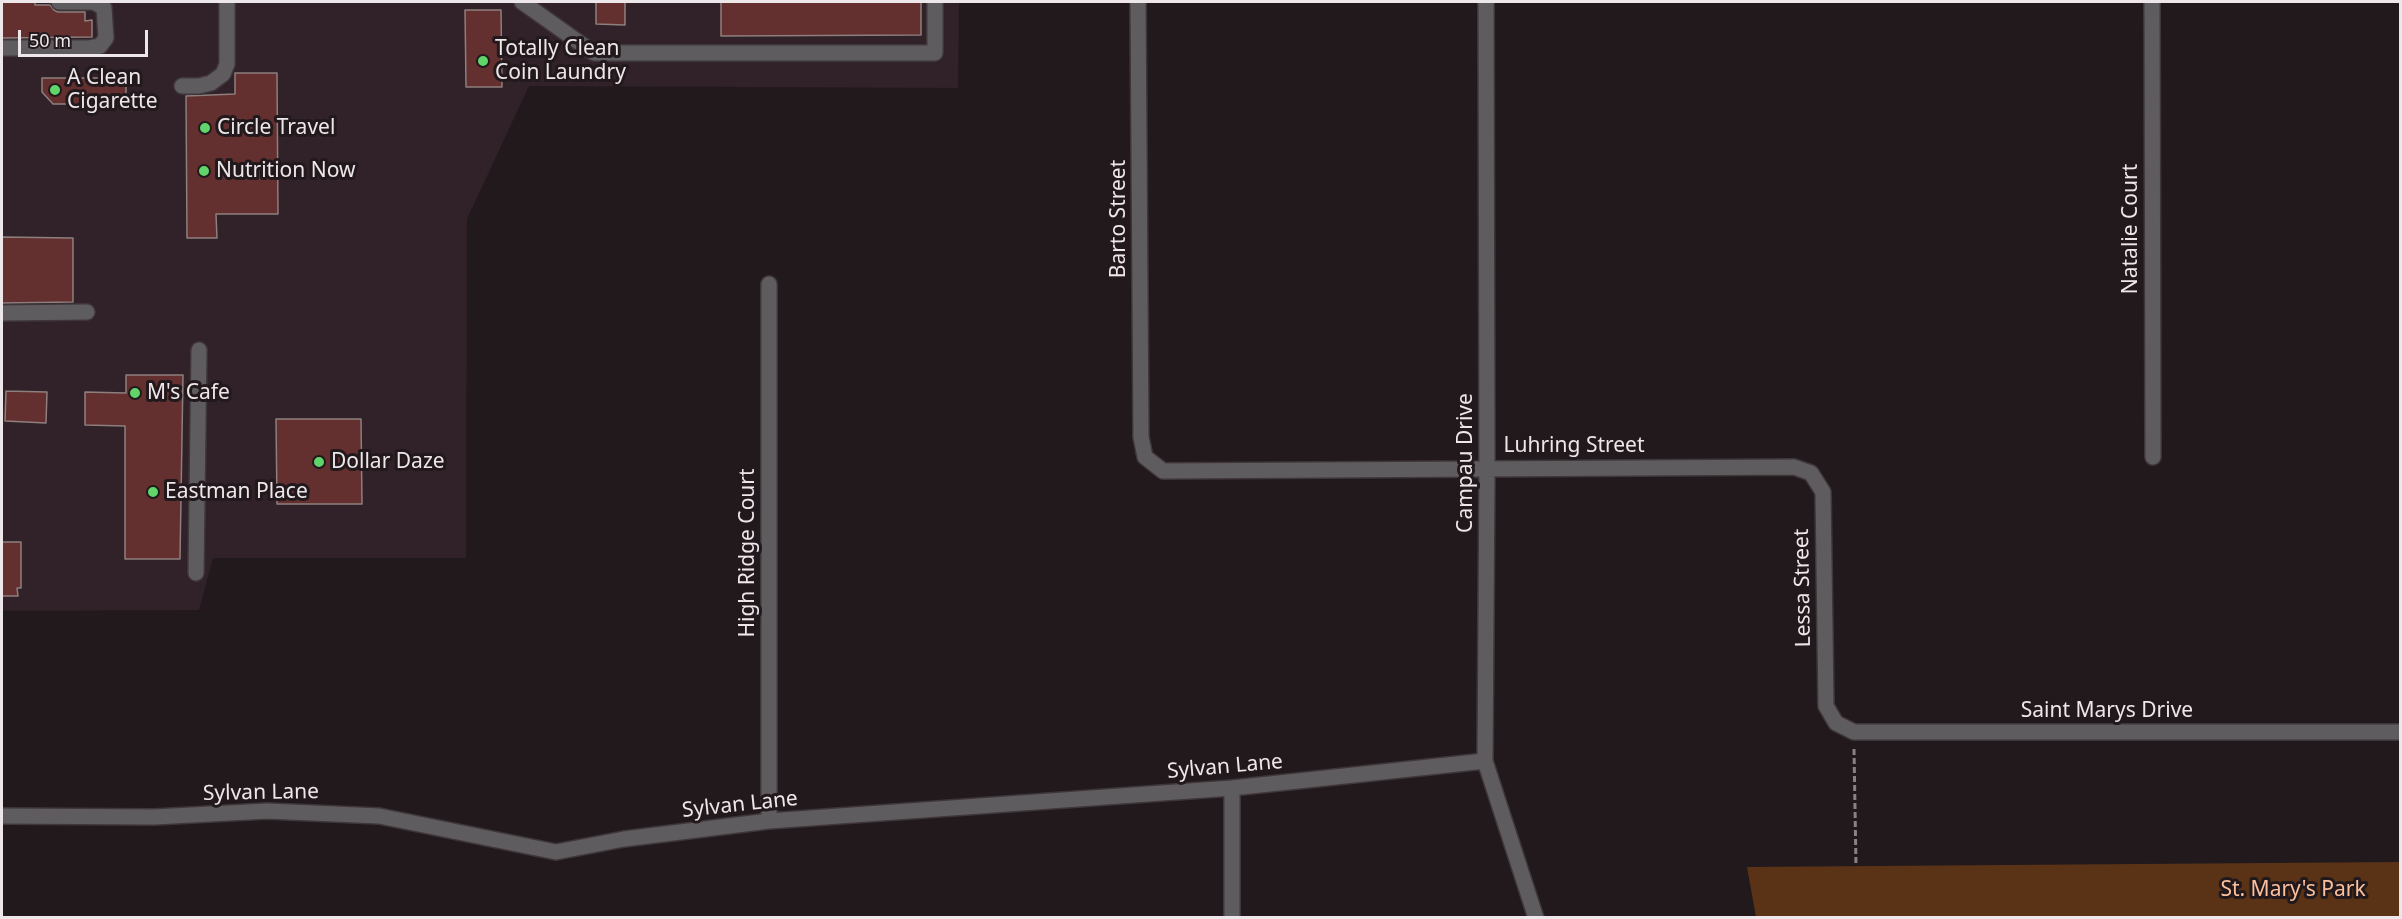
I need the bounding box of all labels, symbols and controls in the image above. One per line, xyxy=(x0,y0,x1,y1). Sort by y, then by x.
scale bar xyxy=(21,18,152,56)
text: 50 m xyxy=(29,28,71,52)
place label: Totally Clean Coin Laundry xyxy=(495,36,626,86)
marker: Totally Clean Coin Laundry xyxy=(476,54,490,68)
place label: A Clean Cigarette xyxy=(67,65,157,115)
marker: A Clean Cigarette xyxy=(48,83,62,97)
place label: Circle Travel xyxy=(217,115,335,141)
marker: Circle Travel xyxy=(198,121,212,135)
place label: Nutrition Now xyxy=(216,158,356,184)
street label: Barto Street xyxy=(1106,160,1132,278)
marker: Nutrition Now xyxy=(197,164,211,178)
street label: Natalie Court xyxy=(2118,164,2144,294)
place label: M's Cafe xyxy=(147,380,230,406)
marker: M's Cafe xyxy=(128,386,142,400)
street label: Campau Drive xyxy=(1453,393,1479,533)
street label: Luhring Street xyxy=(1503,433,1645,459)
place label: Dollar Daze xyxy=(331,449,445,475)
marker: Dollar Daze xyxy=(312,455,326,469)
street label: High Ridge Court xyxy=(735,468,761,638)
place label: Eastman Place xyxy=(165,479,308,505)
marker: Eastman Place xyxy=(146,485,160,499)
street label: Lessa Street xyxy=(1789,528,1817,648)
street label: Saint Marys Drive xyxy=(2021,698,2193,724)
street label: Sylvan Lane xyxy=(1166,749,1284,785)
street label: Sylvan Lane xyxy=(203,779,319,807)
street label: Sylvan Lane xyxy=(681,786,799,824)
park label: St. Mary's Park xyxy=(2220,877,2366,903)

